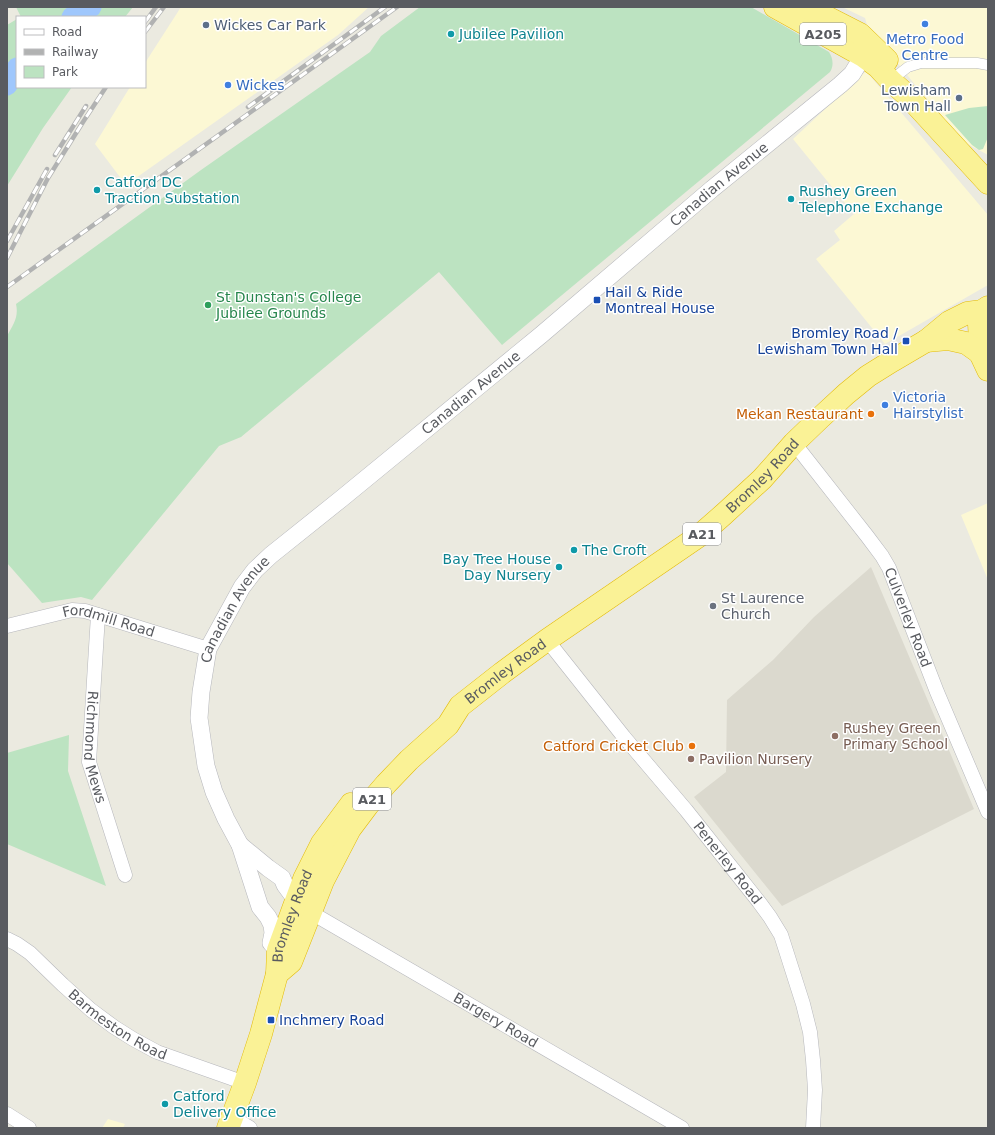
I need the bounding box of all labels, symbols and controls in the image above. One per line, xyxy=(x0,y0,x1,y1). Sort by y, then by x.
legend xyxy=(16,16,146,88)
place label: Wickes Car Park xyxy=(214,17,327,33)
marker: Metro Food Centre xyxy=(920,19,930,29)
marker: Wickes Car Park xyxy=(201,20,211,30)
road number: A205 xyxy=(800,23,846,45)
text: Road xyxy=(52,25,82,39)
place label: Jubilee Pavilion xyxy=(458,26,564,42)
marker: Jubilee Pavilion xyxy=(446,29,456,39)
place label: Metro Food Centre xyxy=(886,31,964,63)
text: Railway xyxy=(52,45,98,59)
text: Park xyxy=(52,65,78,79)
place label: Wickes xyxy=(236,77,285,93)
marker: Wickes xyxy=(223,80,233,90)
place label: Lewisham Town Hall xyxy=(881,82,951,114)
marker: Lewisham Town Hall xyxy=(954,93,964,103)
street label: Canadian Avenue xyxy=(667,139,771,229)
place label: Catford DC Traction Substation xyxy=(104,174,240,206)
place label: Rushey Green Telephone Exchange xyxy=(798,183,943,215)
marker: Catford DC Traction Substation xyxy=(92,185,102,195)
marker: Rushey Green Telephone Exchange xyxy=(786,194,796,204)
place label: Hail & Ride Montreal House xyxy=(605,284,715,316)
place label: St Dunstan's College Jubilee Grounds xyxy=(215,289,361,321)
marker: Hail & Ride Montreal House xyxy=(592,295,602,305)
marker: St Dunstan's College Jubilee Grounds xyxy=(203,300,213,310)
place label: Bromley Road / Lewisham Town Hall xyxy=(757,325,898,357)
marker: Bromley Road / Lewisham Town Hall xyxy=(901,336,911,346)
street label: Canadian Avenue xyxy=(418,348,523,438)
place label: Victoria Hairstylist xyxy=(893,389,964,421)
marker: Victoria Hairstylist xyxy=(880,400,890,410)
place label: Mekan Restaurant xyxy=(736,406,864,422)
marker: Mekan Restaurant xyxy=(866,409,876,419)
street label: Bromley Road xyxy=(723,435,802,516)
road number: A21 xyxy=(683,523,721,545)
place label: The Croft xyxy=(581,542,647,558)
marker: The Croft xyxy=(569,545,579,555)
place label: Bay Tree House Day Nursery xyxy=(443,551,551,583)
street label: Canadian Avenue xyxy=(198,553,273,664)
marker: Bay Tree House Day Nursery xyxy=(554,562,564,572)
street label: Culverley Road xyxy=(882,565,935,669)
place label: St Laurence Church xyxy=(721,590,804,622)
marker: St Laurence Church xyxy=(708,601,718,611)
street label: Fordmill Road xyxy=(61,602,157,640)
street label: Bromley Road xyxy=(462,635,549,707)
street label: Richmond Mews xyxy=(81,690,110,805)
place label: Rushey Green Primary School xyxy=(843,720,948,752)
marker: Rushey Green Primary School xyxy=(830,731,840,741)
place label: Catford Cricket Club xyxy=(543,738,684,754)
marker: Catford Cricket Club xyxy=(687,741,697,751)
place label: Pavilion Nursery xyxy=(699,751,812,767)
marker: Pavilion Nursery xyxy=(686,754,696,764)
road number: A21 xyxy=(353,788,391,810)
street label: Penerley Road xyxy=(690,819,765,907)
street label: Bromley Road xyxy=(269,867,315,963)
street label: Barmeston Road xyxy=(65,986,169,1063)
street label: Bargery Road xyxy=(451,989,541,1051)
place label: Inchmery Road xyxy=(279,1012,384,1028)
marker: Inchmery Road xyxy=(266,1015,276,1025)
place label: Catford Delivery Office xyxy=(173,1088,276,1120)
marker: Catford Delivery Office xyxy=(160,1099,170,1109)

